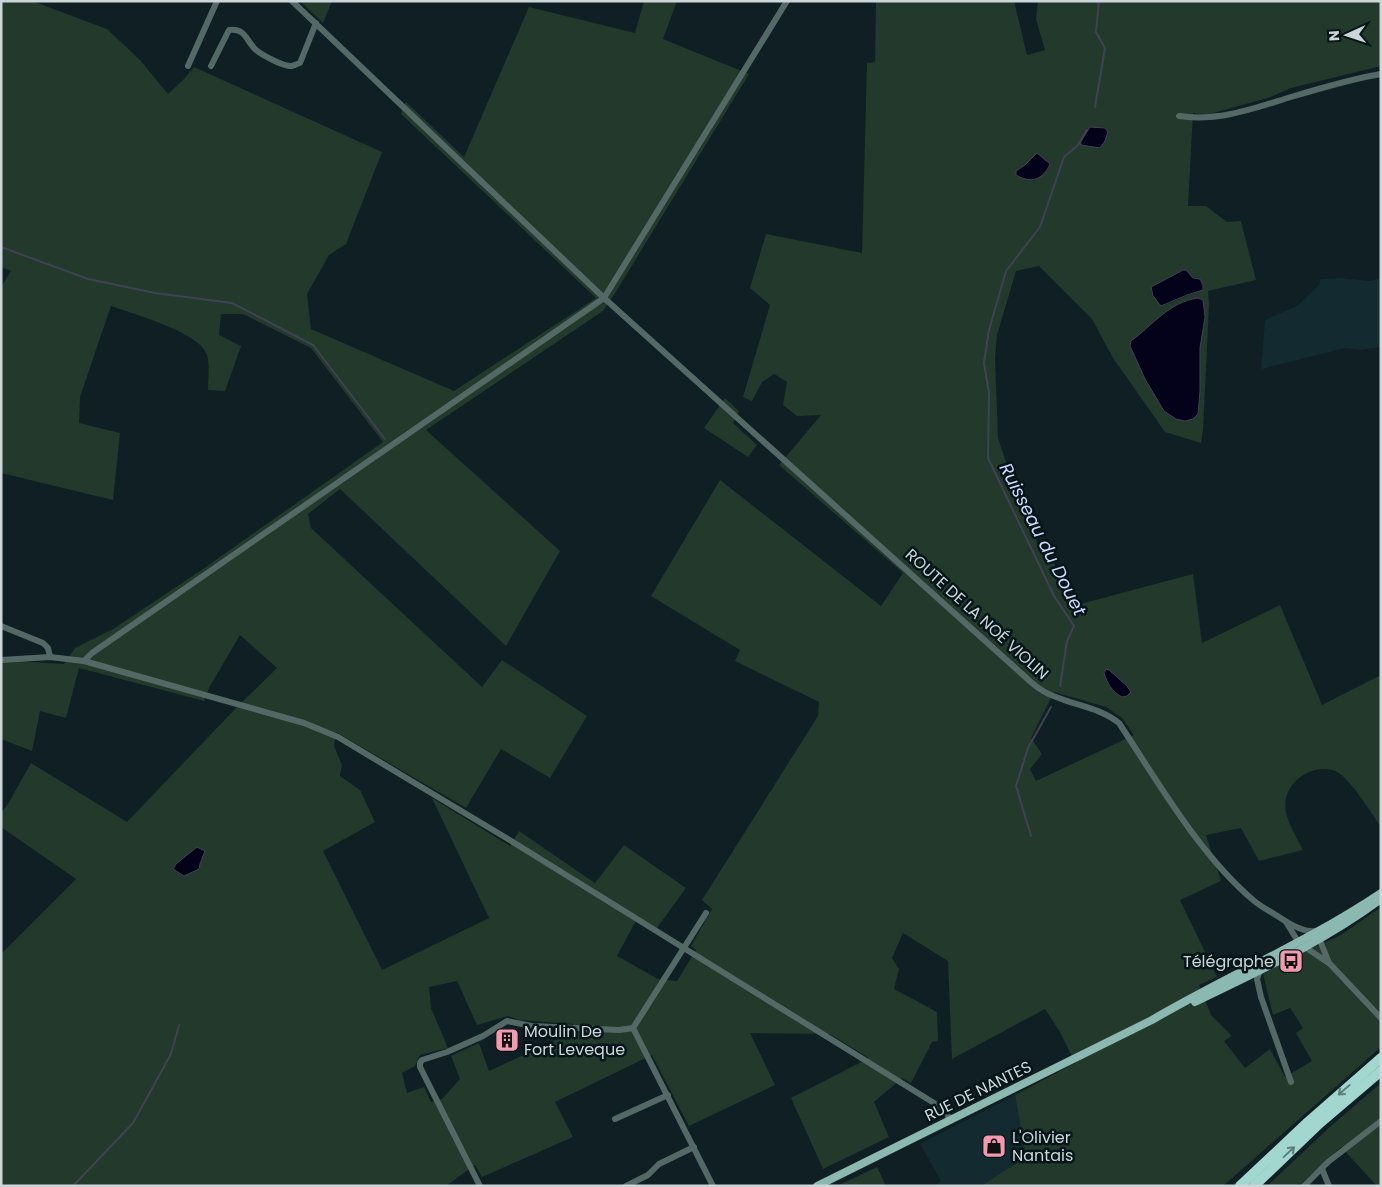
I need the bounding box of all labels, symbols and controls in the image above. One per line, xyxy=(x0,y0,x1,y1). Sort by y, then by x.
north arrow xyxy=(1322,10,1372,60)
text: N xyxy=(1324,30,1344,41)
water label: Ruisseau du Douet xyxy=(994,458,1093,620)
street label: ROUTE DE LA NOÉ VIOLIN xyxy=(900,543,1054,685)
bus stop icon: Télégraphe xyxy=(1278,948,1304,974)
place label: Télégraphe xyxy=(1183,950,1274,973)
place label: Moulin De Fort Leveque xyxy=(524,1020,625,1061)
building icon: Moulin De Fort Leveque xyxy=(494,1027,520,1053)
street label: RUE DE NANTES xyxy=(921,1055,1035,1127)
one-way arrow xyxy=(1337,1084,1350,1095)
place label: L'Olivier Nantais xyxy=(1012,1126,1073,1167)
shop icon: L'Olivier Nantais xyxy=(981,1133,1007,1159)
one-way arrow xyxy=(1283,1146,1295,1158)

